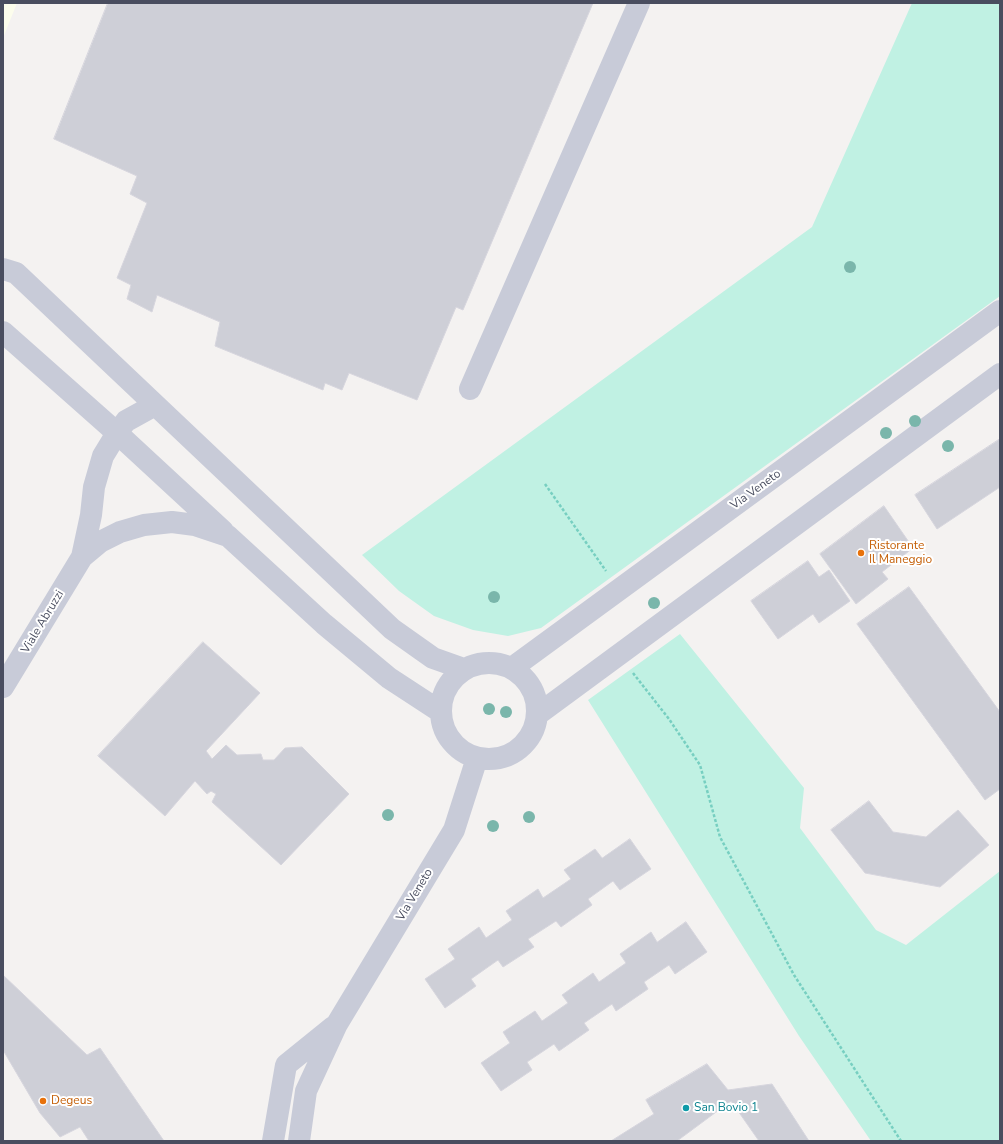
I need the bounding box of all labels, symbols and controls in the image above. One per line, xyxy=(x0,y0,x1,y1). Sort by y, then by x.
street label: Via Veneto xyxy=(728,467,784,513)
place label: Ristorante Il Maneggio xyxy=(869,539,932,567)
marker: Ristorante Il Maneggio xyxy=(856,548,866,558)
street label: Viale Abruzzi xyxy=(19,588,67,656)
street label: Via Veneto xyxy=(394,866,436,924)
place label: Degeus xyxy=(51,1094,92,1108)
marker: Degeus xyxy=(38,1096,48,1106)
place label: San Bovio 1 xyxy=(694,1101,758,1115)
marker: San Bovio 1 xyxy=(681,1103,691,1113)

